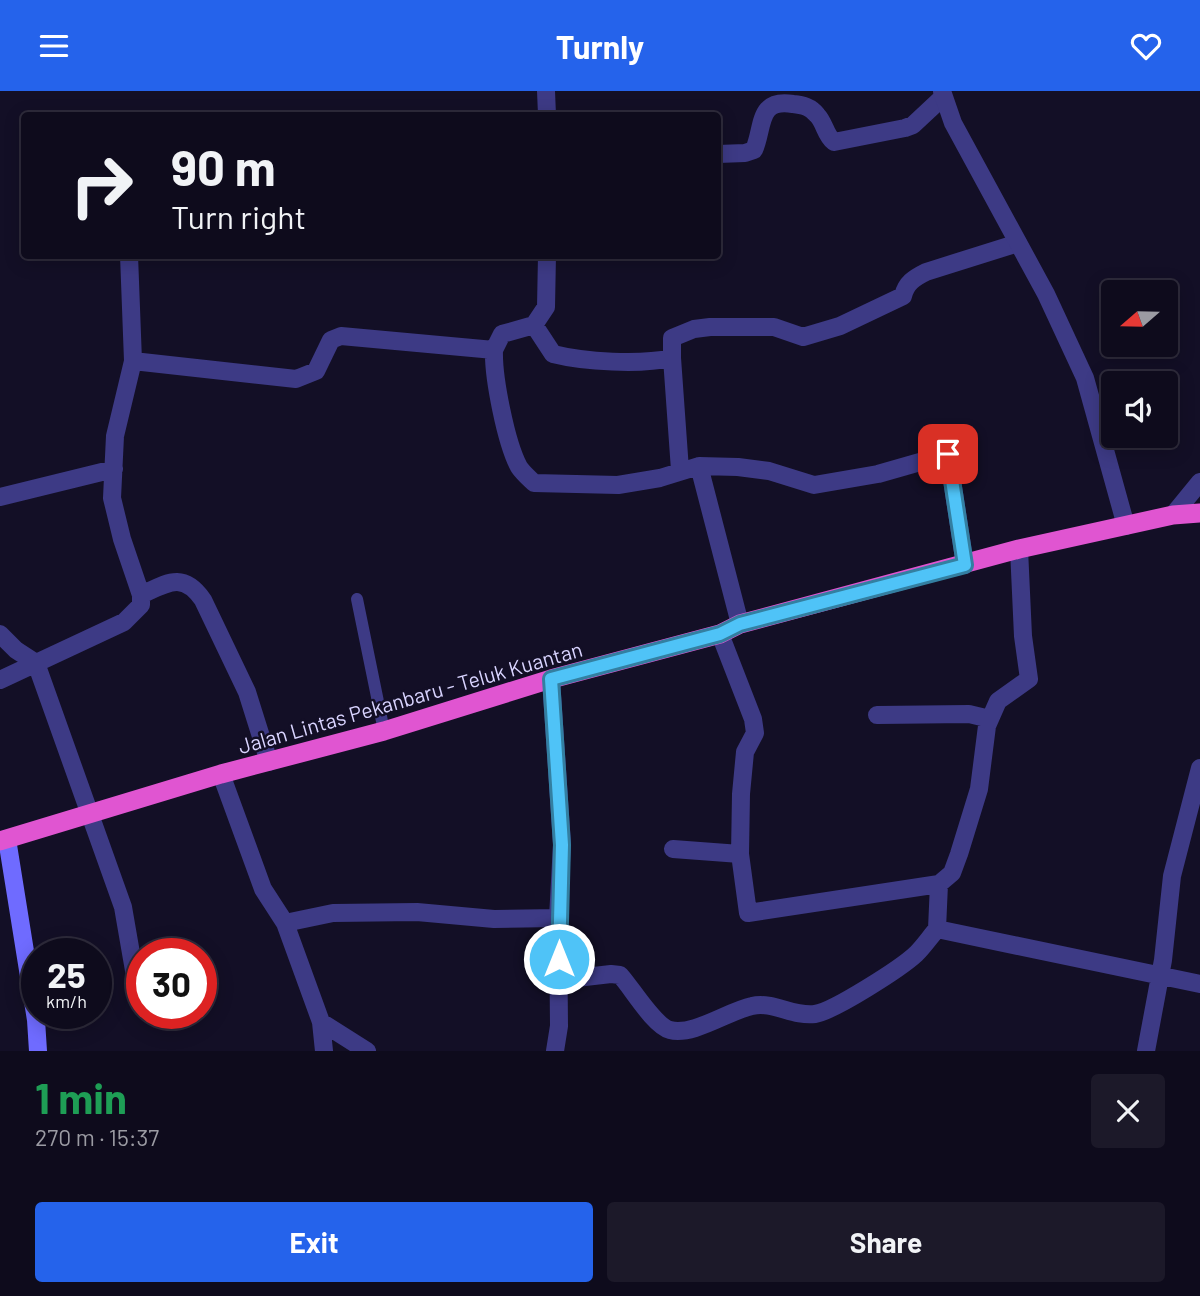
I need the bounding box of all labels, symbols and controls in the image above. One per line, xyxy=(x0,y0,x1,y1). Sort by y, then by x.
icon: menu xyxy=(35,27,73,65)
text: Turnly xyxy=(556,27,644,65)
icon: heart xyxy=(1127,27,1165,65)
text: 90 m xyxy=(171,137,276,196)
icon: right xyxy=(56,140,147,231)
text: Turn right xyxy=(171,197,306,235)
north arrow xyxy=(1101,280,1178,357)
map controls xyxy=(1101,280,1178,448)
button: sound xyxy=(1101,371,1178,448)
pin xyxy=(918,424,978,484)
icon: arrive xyxy=(929,435,967,473)
street label: Jalan Lintas Pekanbaru - Teluk Kuantan xyxy=(235,636,585,758)
position arrow xyxy=(522,922,596,996)
speed limit sign: 30 xyxy=(126,938,217,1029)
text: 25 xyxy=(47,953,86,995)
text: km/h xyxy=(46,990,87,1012)
text: 1 min xyxy=(35,1072,127,1122)
button: close xyxy=(1091,1074,1165,1148)
text: 270 m · 15:37 xyxy=(35,1123,159,1151)
button: Exit xyxy=(35,1202,593,1282)
button: Share xyxy=(607,1202,1165,1282)

